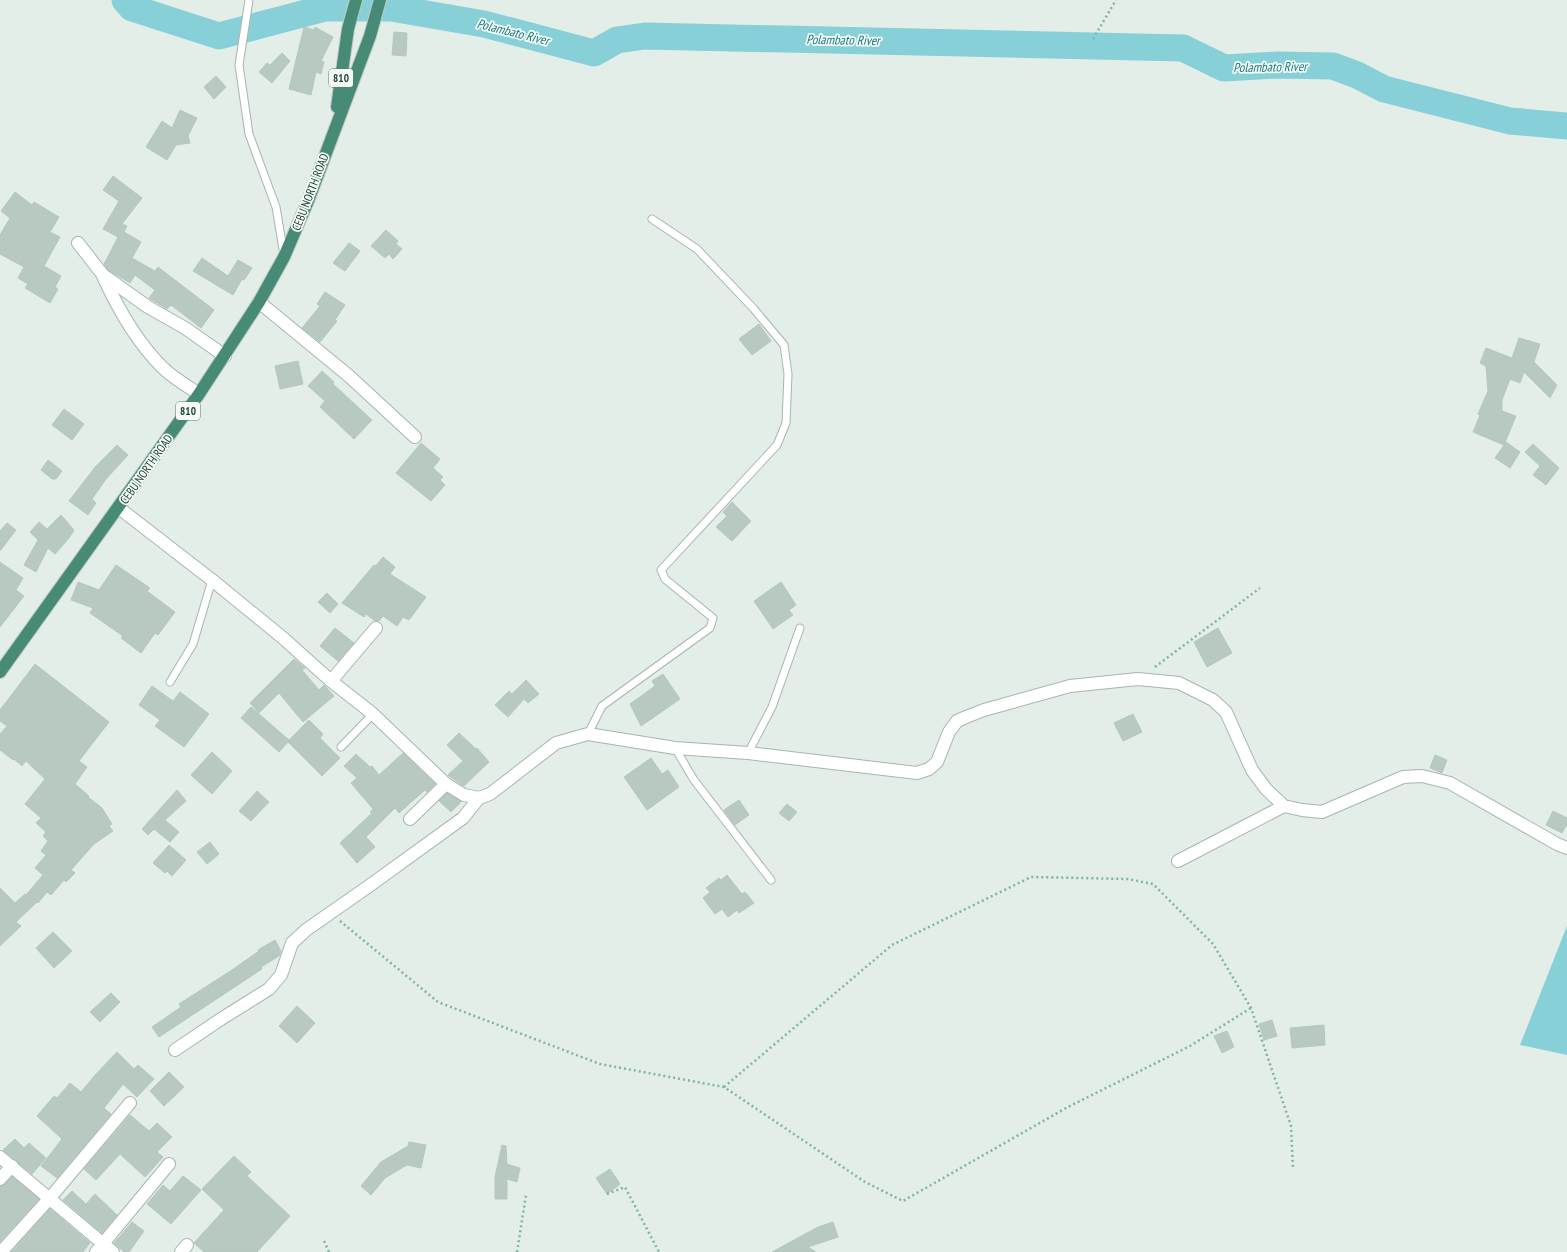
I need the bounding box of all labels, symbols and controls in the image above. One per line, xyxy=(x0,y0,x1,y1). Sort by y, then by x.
water label: Polambato River xyxy=(475,15,553,50)
water label: Polambato River xyxy=(806,31,882,49)
water label: Polambato River xyxy=(1233,58,1309,76)
road number: 810 xyxy=(329,69,353,87)
street label: CEBU NORTH ROAD xyxy=(288,151,332,233)
road number: 810 xyxy=(176,402,200,420)
street label: CEBU NORTH ROAD xyxy=(117,431,175,507)

